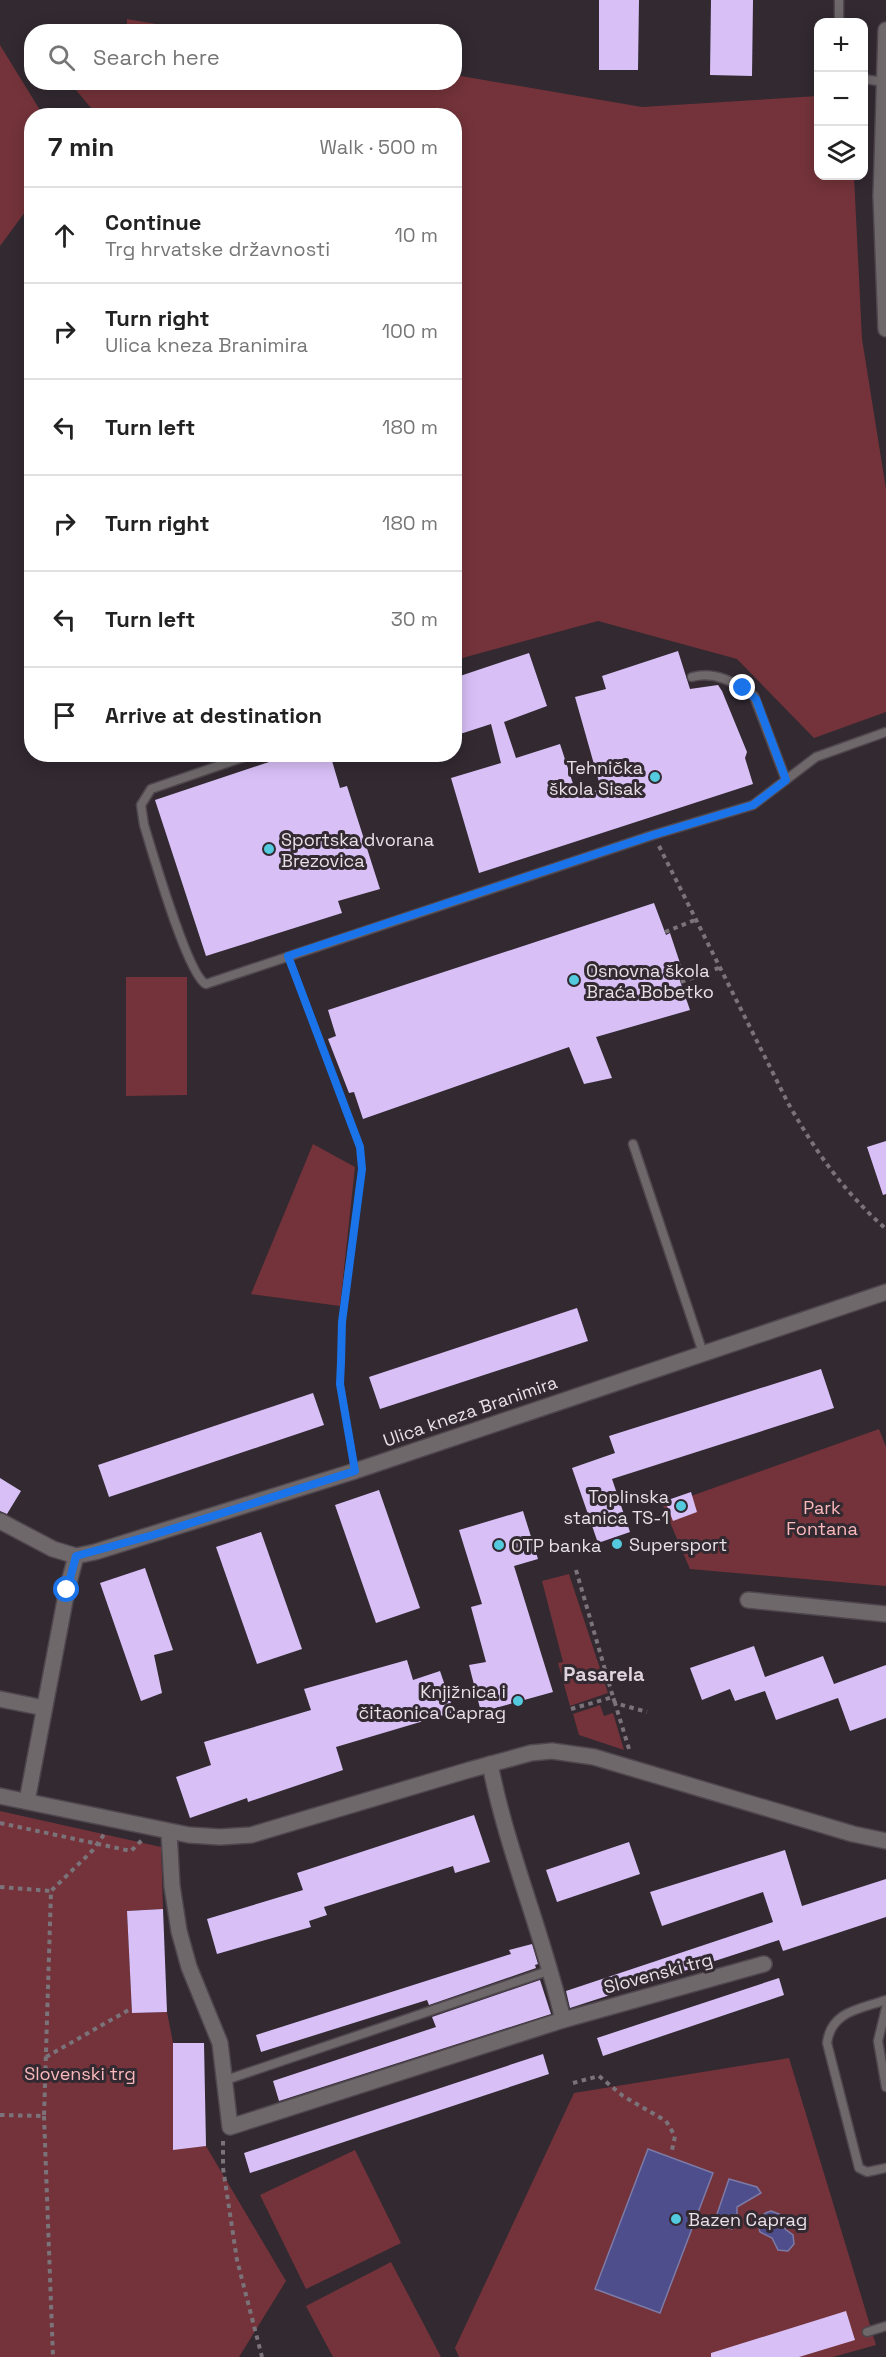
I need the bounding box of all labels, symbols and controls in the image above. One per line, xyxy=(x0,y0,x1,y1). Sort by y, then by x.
map controls xyxy=(814,18,868,180)
button: + xyxy=(814,18,868,72)
search box xyxy=(24,24,462,90)
icon: search xyxy=(45,41,78,74)
text: Search here xyxy=(93,43,220,71)
button: − xyxy=(814,72,868,126)
button: layers xyxy=(814,126,868,180)
text: 7 min xyxy=(48,130,114,164)
text: Walk · 500 m xyxy=(320,134,438,160)
text: Continue xyxy=(105,208,201,236)
icon: ahead xyxy=(48,219,81,252)
text: 10 m xyxy=(394,222,438,248)
text: Trg hrvatske državnosti xyxy=(105,236,330,262)
text: Turn right xyxy=(105,304,210,332)
icon: right xyxy=(48,315,81,348)
text: 100 m xyxy=(382,318,438,344)
text: Ulica kneza Branimira xyxy=(105,332,308,358)
icon: left xyxy=(48,411,81,444)
text: Turn left xyxy=(105,413,195,441)
text: 180 m xyxy=(382,414,438,440)
icon: right xyxy=(48,507,81,540)
text: Turn right xyxy=(105,509,210,537)
text: 180 m xyxy=(382,510,438,536)
icon: left xyxy=(48,603,81,636)
text: Turn left xyxy=(105,605,195,633)
text: 30 m xyxy=(391,606,438,632)
route end xyxy=(729,674,755,700)
icon: arrive xyxy=(48,699,81,732)
text: Arrive at destination xyxy=(105,701,322,729)
place label: Tehnička škola Sisak xyxy=(549,756,643,800)
marker: Tehnička škola Sisak xyxy=(648,770,662,784)
place label: Sportska dvorana Brezovica xyxy=(281,828,434,872)
marker: Sportska dvorana Brezovica xyxy=(262,842,276,856)
place label: Osnovna škola Braća Bobetko xyxy=(586,959,714,1003)
marker: Osnovna škola Braća Bobetko xyxy=(567,973,581,987)
street label: Ulica kneza Branimira xyxy=(380,1370,560,1452)
place label: Toplinska stanica TS-1 xyxy=(563,1485,669,1529)
park label: Park Fontana xyxy=(786,1496,858,1540)
marker: Toplinska stanica TS-1 xyxy=(674,1499,688,1513)
place label: Supersport xyxy=(629,1533,727,1556)
place label: OTP banka xyxy=(511,1534,601,1557)
marker: Supersport xyxy=(610,1537,624,1551)
marker: OTP banka xyxy=(492,1538,506,1552)
route start xyxy=(53,1576,79,1602)
district label: Pasarela xyxy=(563,1661,645,1687)
place label: Knjižnica i čitaonica Caprag xyxy=(359,1680,506,1724)
marker: Knjižnica i čitaonica Caprag xyxy=(511,1694,525,1708)
street label: Slovenski trg xyxy=(601,1947,715,1999)
park label: Slovenski trg xyxy=(24,2062,136,2085)
place label: Bazen Caprag xyxy=(688,2208,807,2231)
marker: Bazen Caprag xyxy=(669,2212,683,2226)

